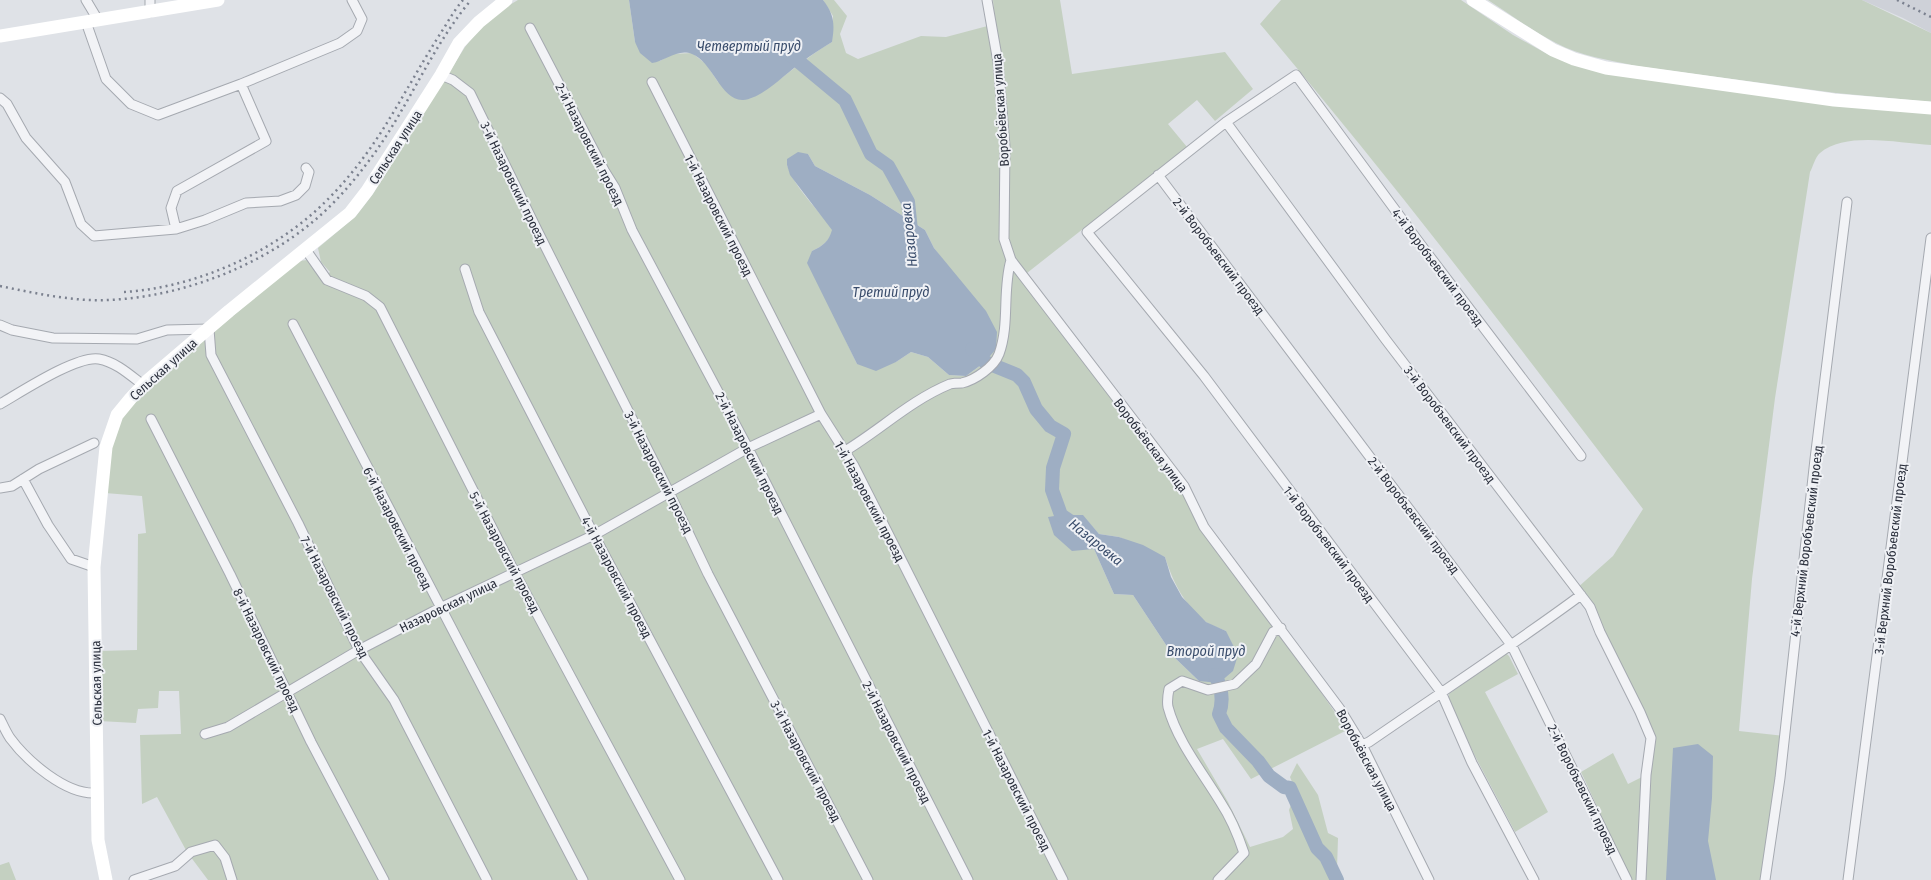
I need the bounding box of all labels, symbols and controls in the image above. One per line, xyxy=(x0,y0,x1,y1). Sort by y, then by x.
water label: Четвертый пруд xyxy=(697,38,801,55)
street label: Воробьёвская улица xyxy=(989,53,1012,167)
street label: 2-й Назаровский проезд xyxy=(552,81,627,208)
street label: Сельская улица xyxy=(366,107,425,187)
street label: 3-й Назаровский проезд xyxy=(477,119,550,248)
street label: 1-й Назаровский проезд xyxy=(681,152,756,279)
street label: 2-й Воробъевский проезд xyxy=(1170,195,1268,318)
water label: Назаровка xyxy=(898,202,921,268)
street label: 4-й Воробъевский проезд xyxy=(1389,206,1487,329)
water label: Третий пруд xyxy=(853,284,930,301)
street label: Сельская улица xyxy=(127,335,200,403)
street label: 3-й Воробъевский проезд xyxy=(1401,363,1499,486)
street label: 2-й Назаровский проезд xyxy=(712,390,787,517)
street label: Воробьёвская улица xyxy=(1111,396,1191,495)
street label: 3-й Назаровский проезд xyxy=(621,409,696,536)
street label: 1-й Назаровский проезд xyxy=(831,439,908,564)
street label: 4-й Верхний Воробъевский проезд xyxy=(1787,444,1826,638)
street label: 2-й Воробъевский проезд xyxy=(1365,454,1463,577)
street label: 3-й Верхний Воробъевский проезд xyxy=(1871,462,1910,655)
street label: 6-й Назаровский проезд xyxy=(360,464,435,592)
street label: 1-й Воробъевский проезд xyxy=(1280,483,1377,606)
street label: 5-й Назаровский проезд xyxy=(466,489,543,616)
street label: 4-й Назаровский проезд xyxy=(578,514,655,641)
water label: Назаровка xyxy=(1065,515,1126,569)
street label: 7-й Назаровский проезд xyxy=(297,534,372,661)
street label: Назаровская улица xyxy=(397,575,499,636)
street label: 8-й Назаровский проезд xyxy=(230,586,303,715)
street label: Сельская улица xyxy=(88,640,105,726)
water label: Второй пруд xyxy=(1167,643,1245,660)
street label: 2-й Назаровский проезд xyxy=(859,679,934,806)
street label: 3-й Назаровский проезд xyxy=(767,698,844,825)
street label: Воробьёвская улица xyxy=(1333,707,1400,814)
street label: 2-й Воробъевский проезд xyxy=(1545,722,1621,857)
street label: 1-й Назаровский проезд xyxy=(979,727,1054,854)

